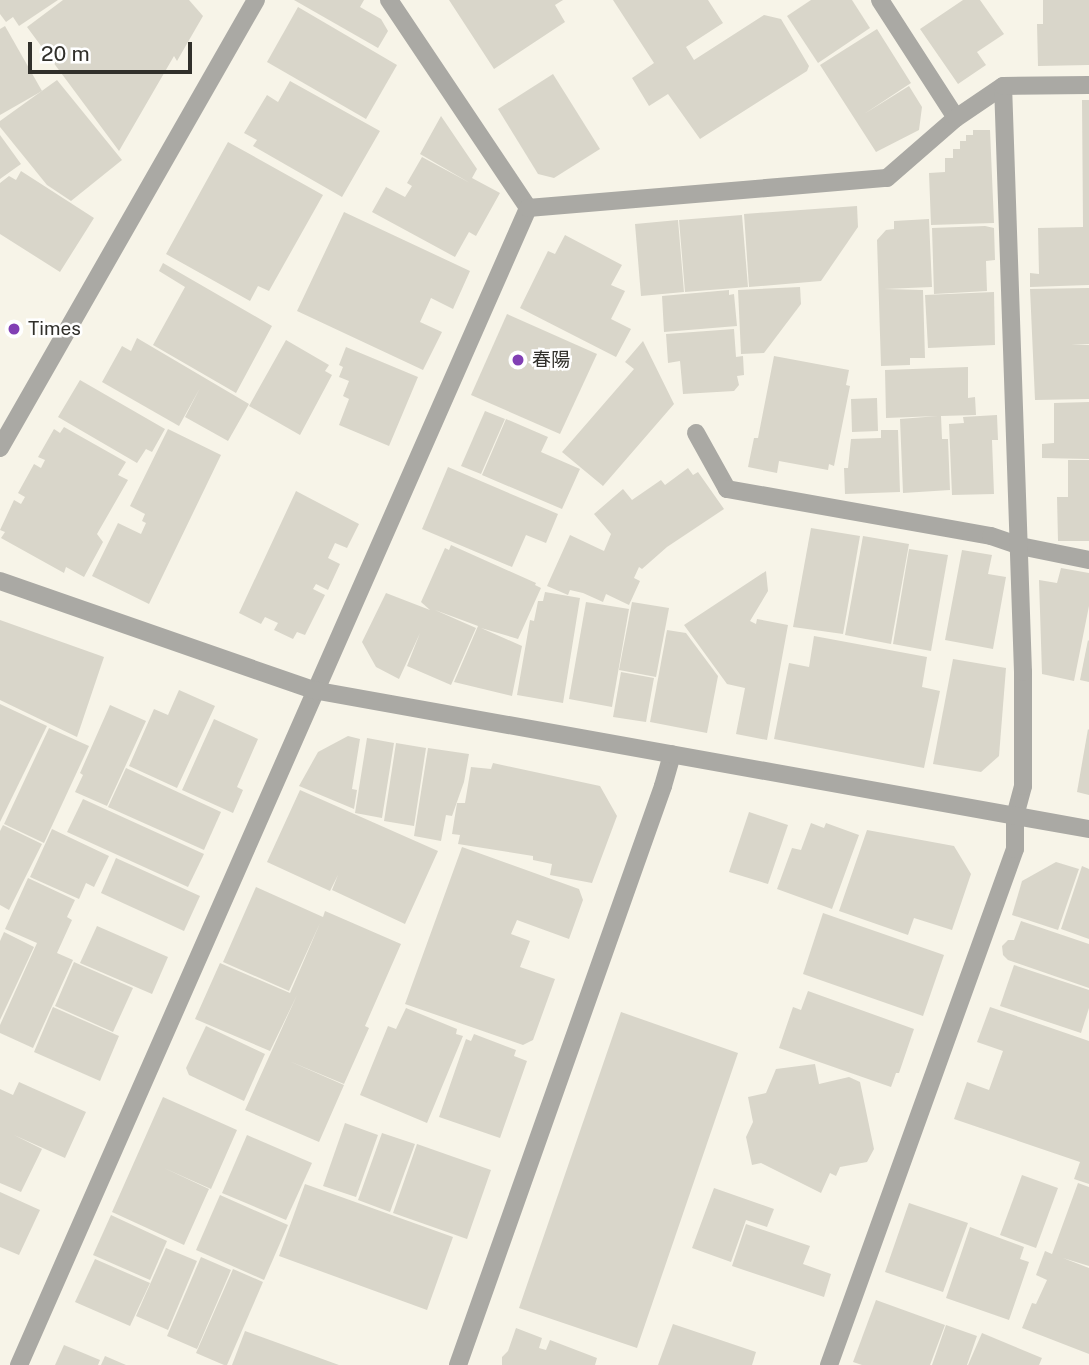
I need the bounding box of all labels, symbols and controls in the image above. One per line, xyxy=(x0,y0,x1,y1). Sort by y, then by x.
scale bar xyxy=(32,28,196,72)
text: 20 m xyxy=(41,41,90,66)
place label: Times xyxy=(28,318,81,340)
marker: Times xyxy=(6,321,22,337)
place label: 春陽 xyxy=(532,349,570,371)
marker: 春陽 xyxy=(510,352,526,368)

